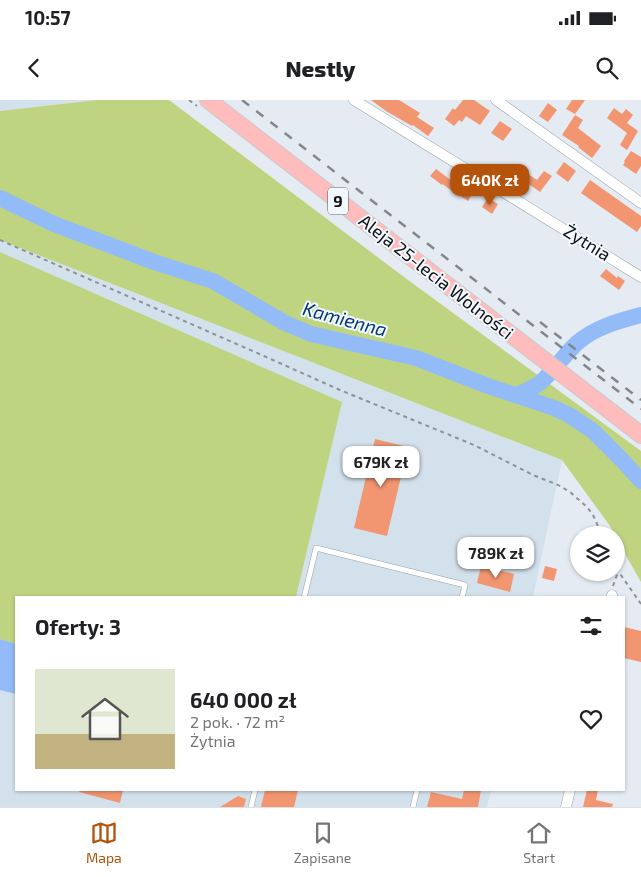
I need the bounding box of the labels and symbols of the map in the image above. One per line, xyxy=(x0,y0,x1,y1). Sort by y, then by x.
pin: 640K zł xyxy=(444,164,536,206)
road number: 9 xyxy=(328,188,348,214)
street label: Aleja 25-lecia Wolności xyxy=(355,209,518,343)
street label: Żytnia xyxy=(560,219,615,265)
water label: Kamienna xyxy=(301,296,390,341)
pin: 679K zł xyxy=(335,446,427,488)
pin: 789K zł xyxy=(450,536,542,579)

